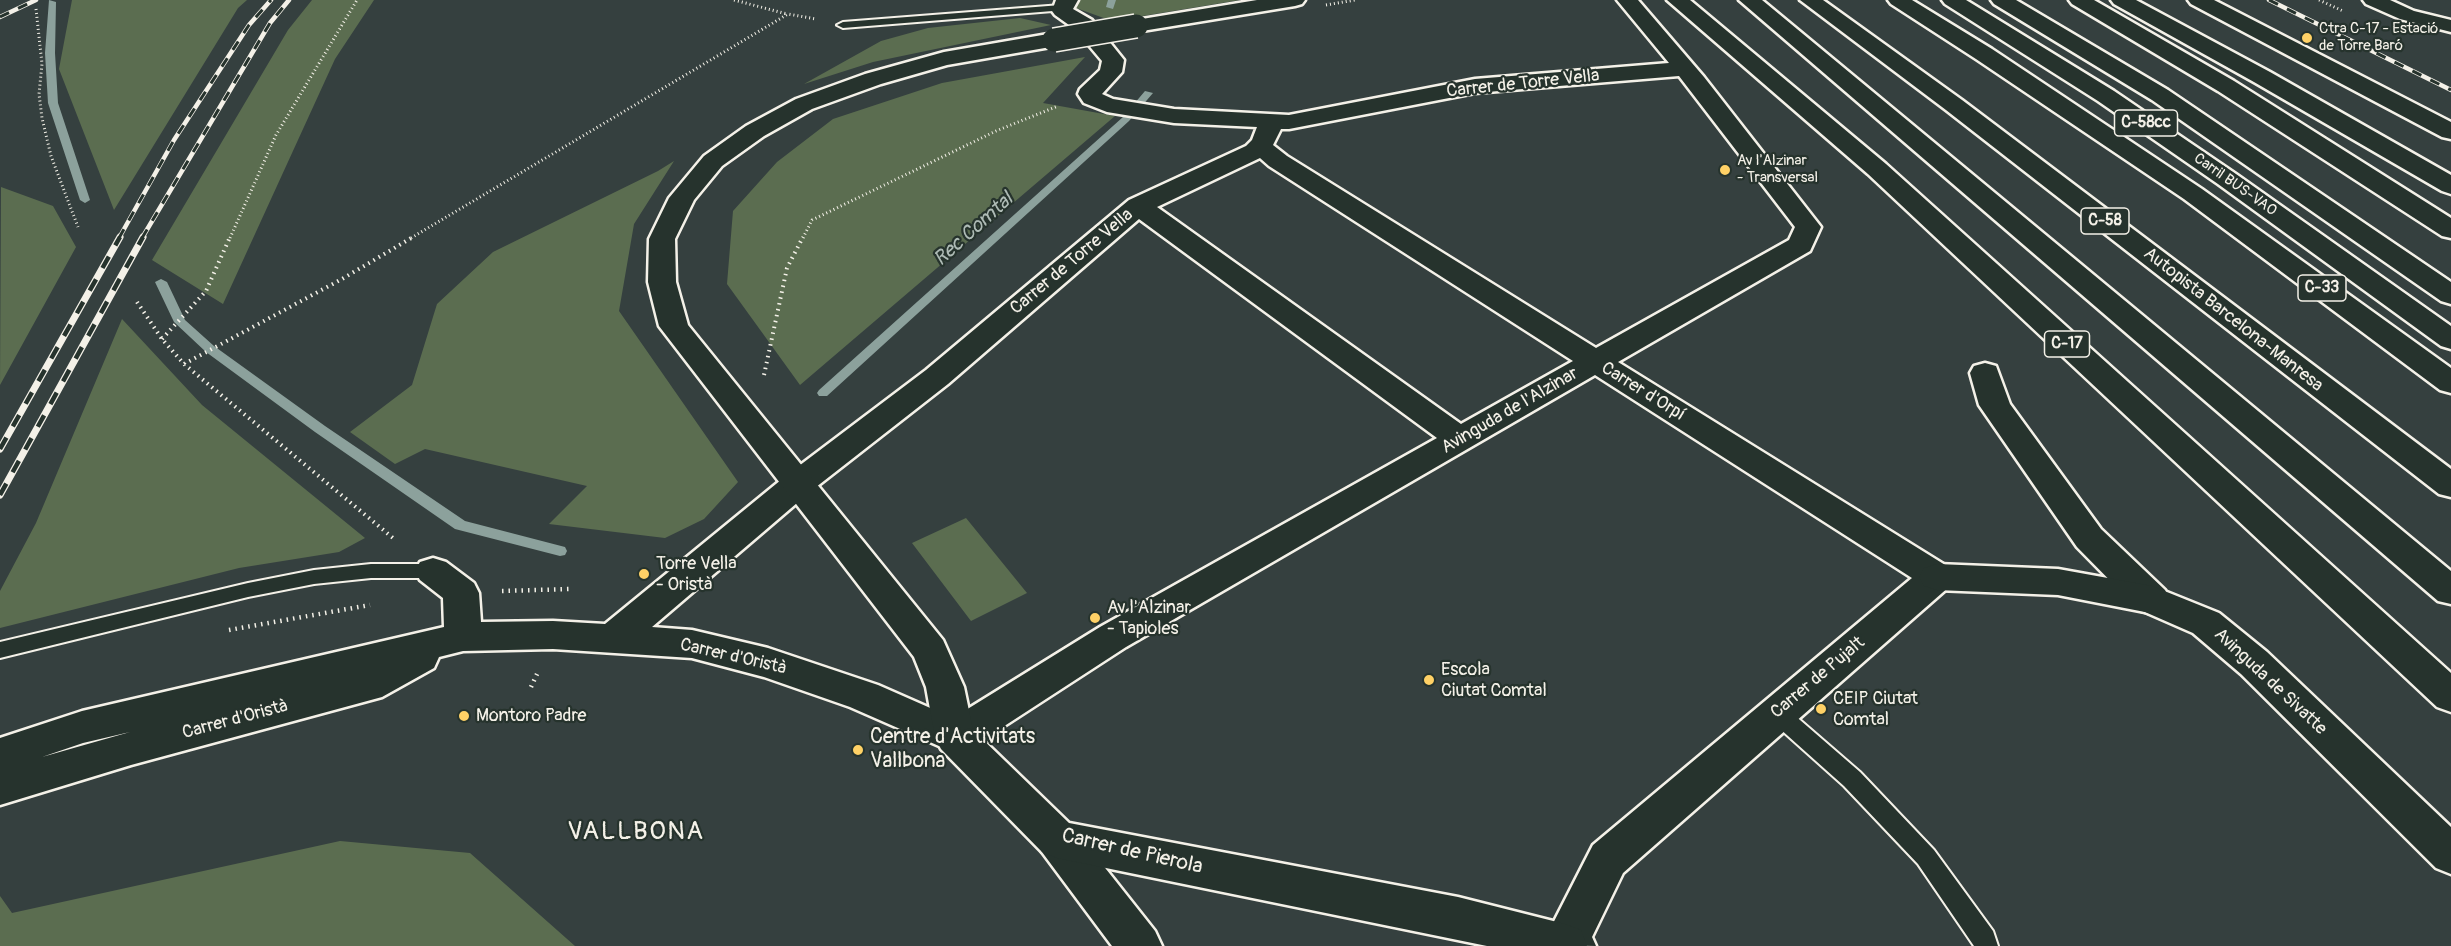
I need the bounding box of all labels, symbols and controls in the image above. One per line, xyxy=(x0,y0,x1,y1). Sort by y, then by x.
place label: Ctra C-17 - Estació de Torre Baró xyxy=(2319,20,2438,55)
marker: Ctra C-17 - Estació de Torre Baró xyxy=(2300,31,2314,45)
street label: Carrer de Torre Vella xyxy=(1445,65,1601,103)
road number: C-58cc xyxy=(2114,110,2178,136)
street label: Carril BUS-VAO xyxy=(2190,150,2280,220)
place label: Av l'Alzinar - Transversal xyxy=(1737,152,1818,187)
marker: Av l'Alzinar - Transversal xyxy=(1718,163,1732,177)
water label: Rec Comtal xyxy=(929,188,1019,272)
street label: Carrer de Torre Vella xyxy=(1006,204,1138,320)
road number: C-58 xyxy=(2081,208,2129,234)
street label: Autopista Barcelona-Manresa xyxy=(2139,243,2327,397)
road number: C-33 xyxy=(2298,275,2346,301)
road number: C-17 xyxy=(2044,331,2090,357)
street label: Carrer d'Orpí xyxy=(1597,358,1689,426)
street label: Avinguda de l'Alzinar xyxy=(1438,363,1582,459)
place label: Torre Vella - Oristà xyxy=(656,553,737,596)
marker: Torre Vella - Oristà xyxy=(637,567,651,581)
place label: Av l'Alzinar - Tapioles xyxy=(1107,597,1191,640)
marker: Av l'Alzinar - Tapioles xyxy=(1088,611,1102,625)
street label: Avinguda de Sivatte xyxy=(2209,624,2331,740)
street label: Carrer de Pujalt xyxy=(1767,632,1869,724)
street label: Carrer d'Oristà xyxy=(678,634,788,680)
place label: Escola Ciutat Comtal xyxy=(1441,659,1547,702)
marker: Escola Ciutat Comtal xyxy=(1422,673,1436,687)
place label: CEIP Ciutat Comtal xyxy=(1833,688,1918,730)
street label: Carrer d'Oristà xyxy=(180,696,290,744)
marker: CEIP Ciutat Comtal xyxy=(1814,702,1828,716)
place label: Montoro Padre xyxy=(476,705,586,727)
marker: Montoro Padre xyxy=(457,709,471,723)
place label: Centre d'Activitats Vallbona xyxy=(870,725,1035,775)
marker: Centre d'Activitats Vallbona xyxy=(851,743,865,757)
district label: VALLBONA xyxy=(567,816,705,848)
street label: Carrer de Pierola xyxy=(1059,824,1205,880)

